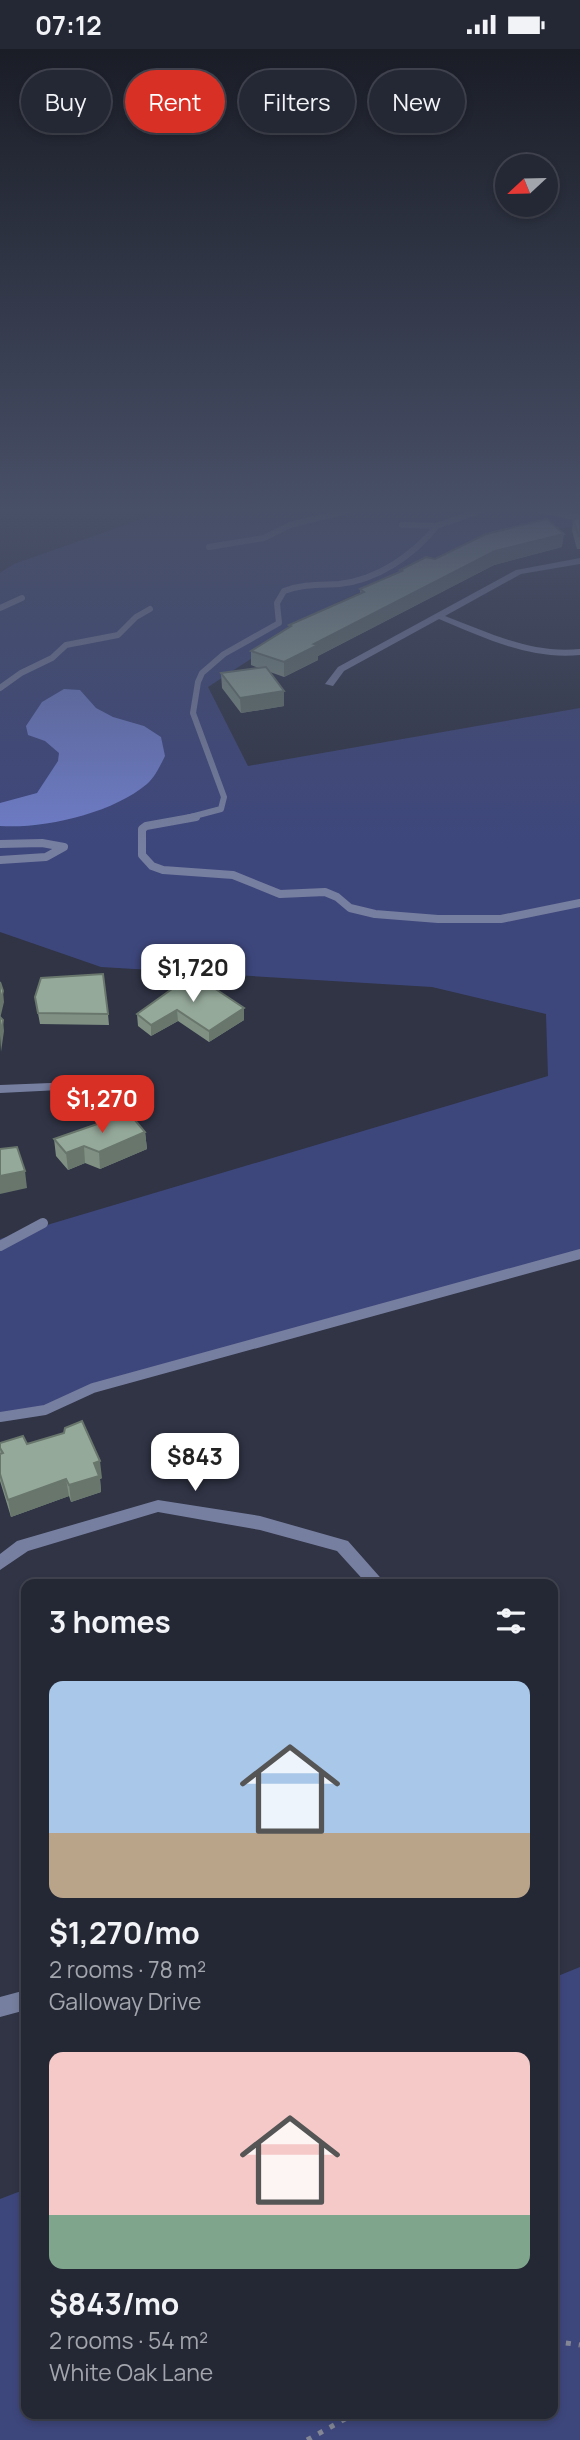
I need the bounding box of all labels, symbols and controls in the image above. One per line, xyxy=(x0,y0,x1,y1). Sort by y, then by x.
text: 07:12 xyxy=(35,7,102,43)
chip: Buy xyxy=(21,70,111,133)
chip: Rent xyxy=(125,70,225,133)
chip: Filters xyxy=(239,70,355,133)
chip: New xyxy=(369,70,465,133)
north arrow xyxy=(495,154,558,217)
map controls xyxy=(495,154,558,217)
pin: $1,720 xyxy=(136,944,250,1004)
text: $1,720 xyxy=(157,951,229,983)
pin: $1,270 xyxy=(45,1075,159,1135)
text: $1,270 xyxy=(66,1082,138,1114)
pin: $843 xyxy=(154,1433,236,1493)
text: $843 xyxy=(167,1440,223,1472)
text: 3 homes xyxy=(49,1601,171,1642)
icon: filters xyxy=(492,1602,530,1640)
icon: home xyxy=(227,1726,353,1852)
text: $1,270/mo xyxy=(49,1912,200,1953)
text: 2 rooms · 78 m² xyxy=(49,1953,206,1985)
text: Galloway Drive xyxy=(49,1985,201,2017)
icon: home xyxy=(227,2097,353,2223)
text: $843/mo xyxy=(49,2283,179,2324)
text: 2 rooms · 54 m² xyxy=(49,2324,208,2356)
text: White Oak Lane xyxy=(49,2356,213,2388)

